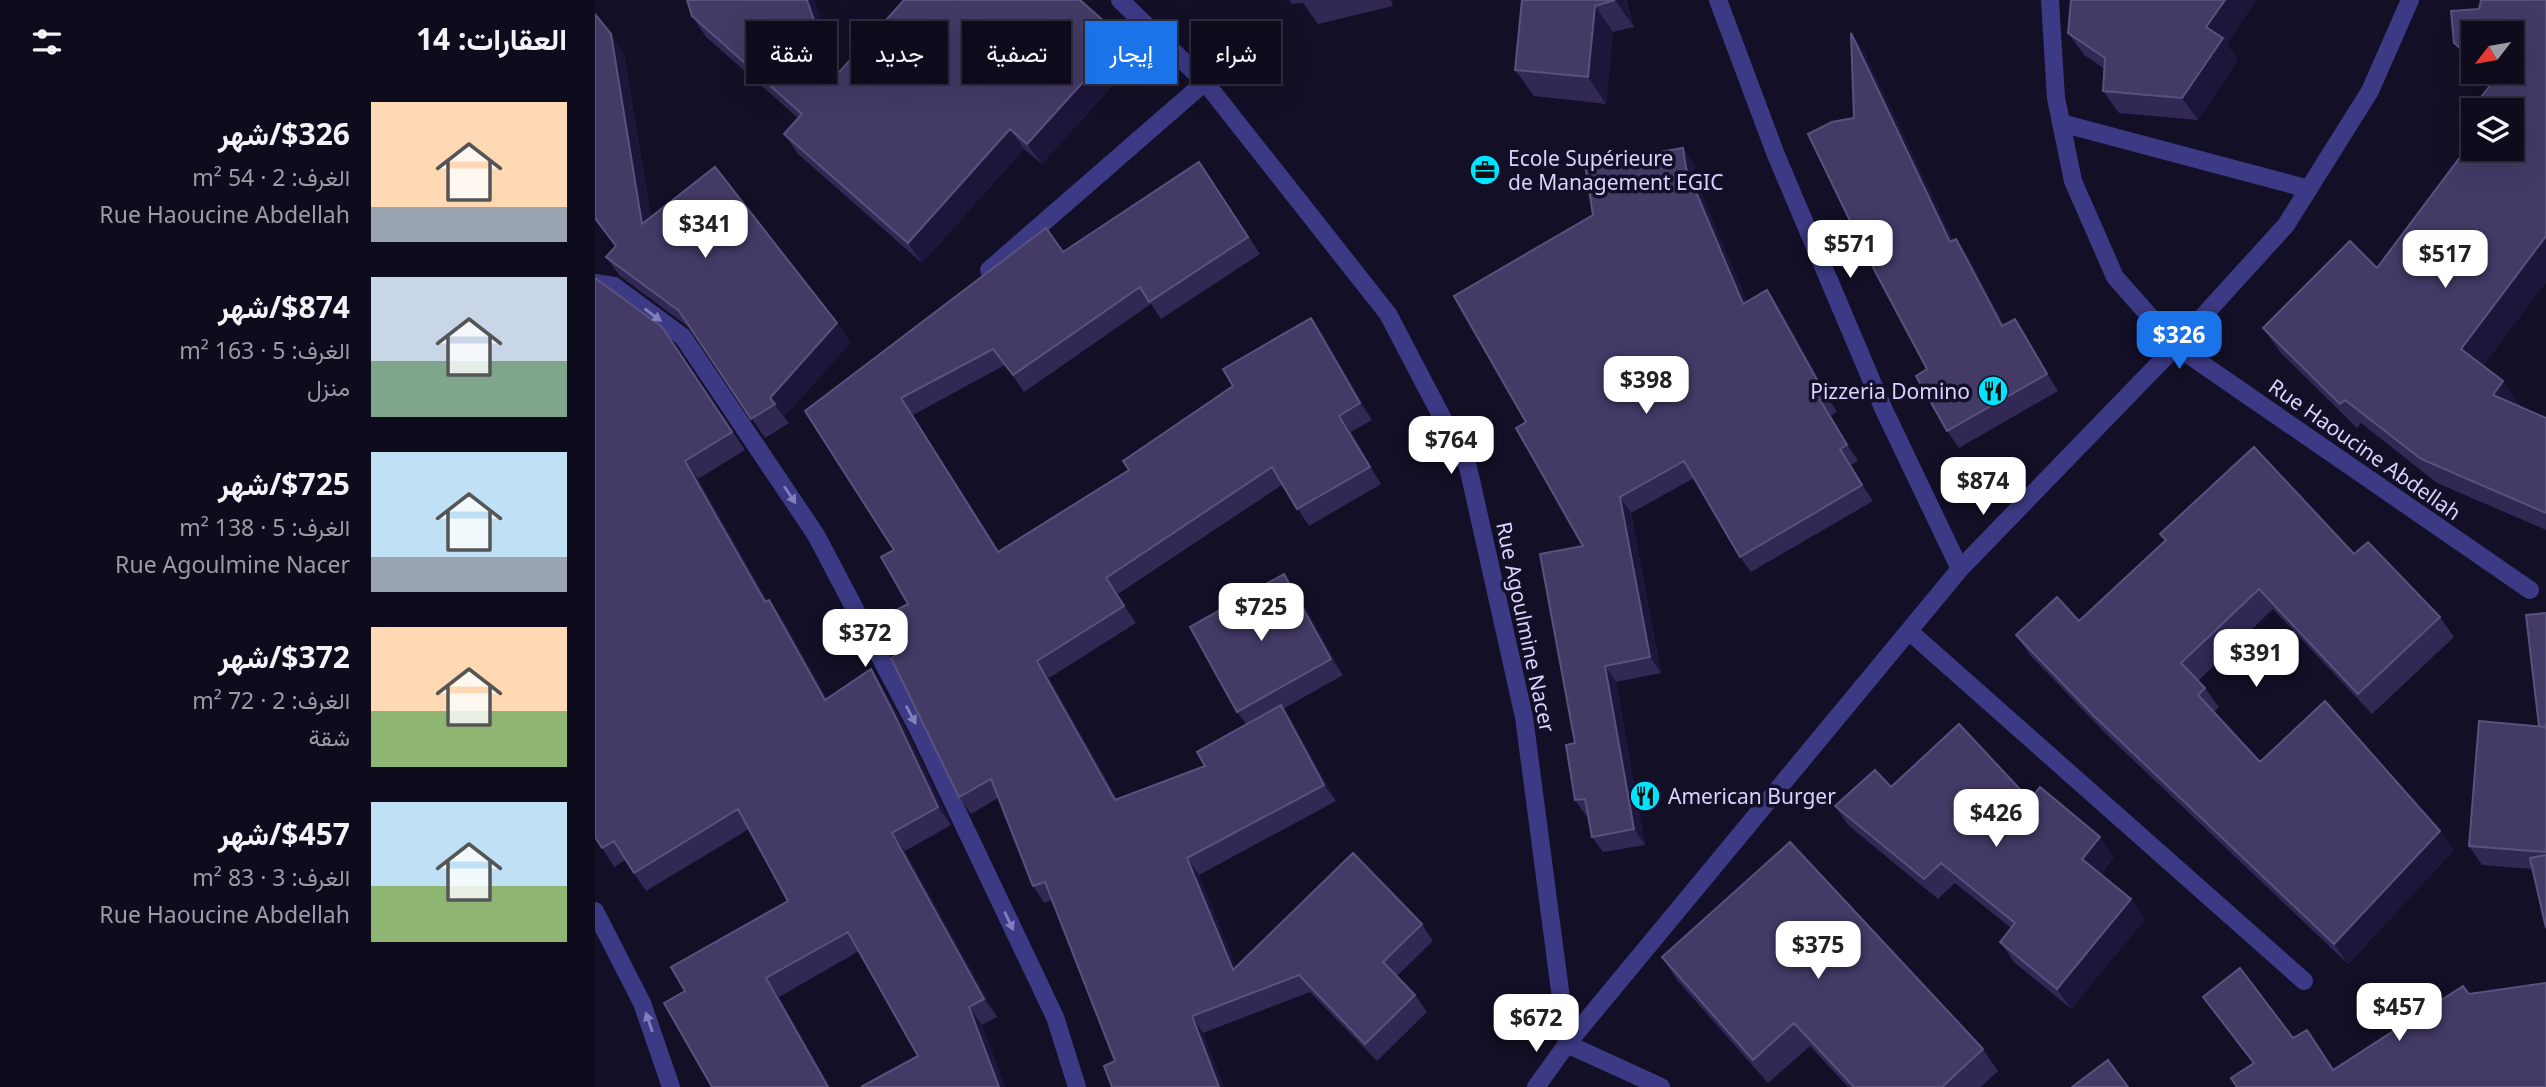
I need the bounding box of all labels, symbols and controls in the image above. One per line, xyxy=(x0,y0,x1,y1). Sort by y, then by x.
text: العقارات: 14 xyxy=(416,18,567,59)
chip: شقة xyxy=(746,21,837,84)
chip: جديد xyxy=(851,21,948,84)
chip: تصفية xyxy=(962,21,1071,84)
chip: إيجار xyxy=(1085,21,1177,84)
chip: شراء xyxy=(1191,21,1281,84)
north arrow xyxy=(2461,21,2523,84)
map controls xyxy=(2461,21,2524,161)
icon: filters xyxy=(28,23,66,61)
button: layers xyxy=(2461,98,2524,161)
text: $326/شهر xyxy=(218,113,350,154)
icon: home xyxy=(427,130,511,214)
place label: Ecole Supérieure de Management EGIC xyxy=(1508,144,1723,196)
office icon: Ecole Supérieure de Management EGIC xyxy=(1468,153,1502,187)
text: الغرف: 2 · 54 m² xyxy=(192,161,350,193)
text: Rue Haoucine Abdellah xyxy=(99,198,350,230)
pin: $341 xyxy=(664,201,746,260)
text: $341 xyxy=(679,207,731,239)
pin: $571 xyxy=(1809,220,1891,280)
text: $571 xyxy=(1824,227,1876,259)
pin: $517 xyxy=(2404,230,2486,290)
text: $517 xyxy=(2419,237,2471,269)
text: $874/شهر xyxy=(218,286,350,327)
icon: home xyxy=(427,305,511,389)
one-way arrow xyxy=(644,307,662,321)
pin: $326 xyxy=(2138,312,2220,371)
text: $326 xyxy=(2153,318,2205,350)
text: الغرف: 5 · 163 m² xyxy=(179,334,350,366)
pin: $398 xyxy=(1605,356,1687,416)
text: $398 xyxy=(1620,363,1672,395)
text: منزل xyxy=(307,371,350,403)
street label: Rue Haoucine Abdellah xyxy=(2263,372,2467,526)
restaurant icon: Pizzeria Domino xyxy=(1976,374,2010,408)
place label: Pizzeria Domino xyxy=(1810,377,1970,405)
pin: $764 xyxy=(1410,416,1492,476)
text: $764 xyxy=(1425,423,1477,455)
pin: $874 xyxy=(1942,458,2024,517)
text: $725/شهر xyxy=(218,463,350,504)
text: $874 xyxy=(1957,464,2009,496)
icon: home xyxy=(427,480,511,564)
one-way arrow xyxy=(783,485,796,505)
text: الغرف: 5 · 138 m² xyxy=(179,511,350,543)
street label: Rue Agoulmine Nacer xyxy=(1490,519,1562,735)
text: Rue Agoulmine Nacer xyxy=(115,548,350,580)
pin: $725 xyxy=(1220,584,1302,643)
text: $725 xyxy=(1235,590,1287,622)
pin: $372 xyxy=(824,610,906,669)
text: $372 xyxy=(839,616,891,648)
pin: $391 xyxy=(2215,630,2297,689)
text: $372/شهر xyxy=(218,636,350,677)
text: $391 xyxy=(2230,636,2282,668)
icon: home xyxy=(427,655,511,739)
text: الغرف: 2 · 72 m² xyxy=(192,684,350,716)
one-way arrow xyxy=(904,706,916,726)
text: شقة xyxy=(308,721,350,753)
restaurant icon: American Burger xyxy=(1628,779,1662,813)
place label: American Burger xyxy=(1668,782,1836,810)
pin: $426 xyxy=(1955,790,2037,849)
text: $426 xyxy=(1970,796,2022,828)
text: $457/شهر xyxy=(218,813,350,854)
icon: home xyxy=(427,830,511,914)
text: الغرف: 3 · 83 m² xyxy=(192,861,350,893)
text: Rue Haoucine Abdellah xyxy=(99,898,350,930)
one-way arrow xyxy=(1003,911,1015,931)
pin: $375 xyxy=(1777,922,1859,981)
text: $375 xyxy=(1792,928,1844,960)
pin: $457 xyxy=(2358,984,2440,1043)
text: $457 xyxy=(2373,990,2425,1022)
pin: $672 xyxy=(1495,995,1577,1054)
text: $672 xyxy=(1510,1001,1562,1033)
one-way arrow xyxy=(643,1012,654,1033)

